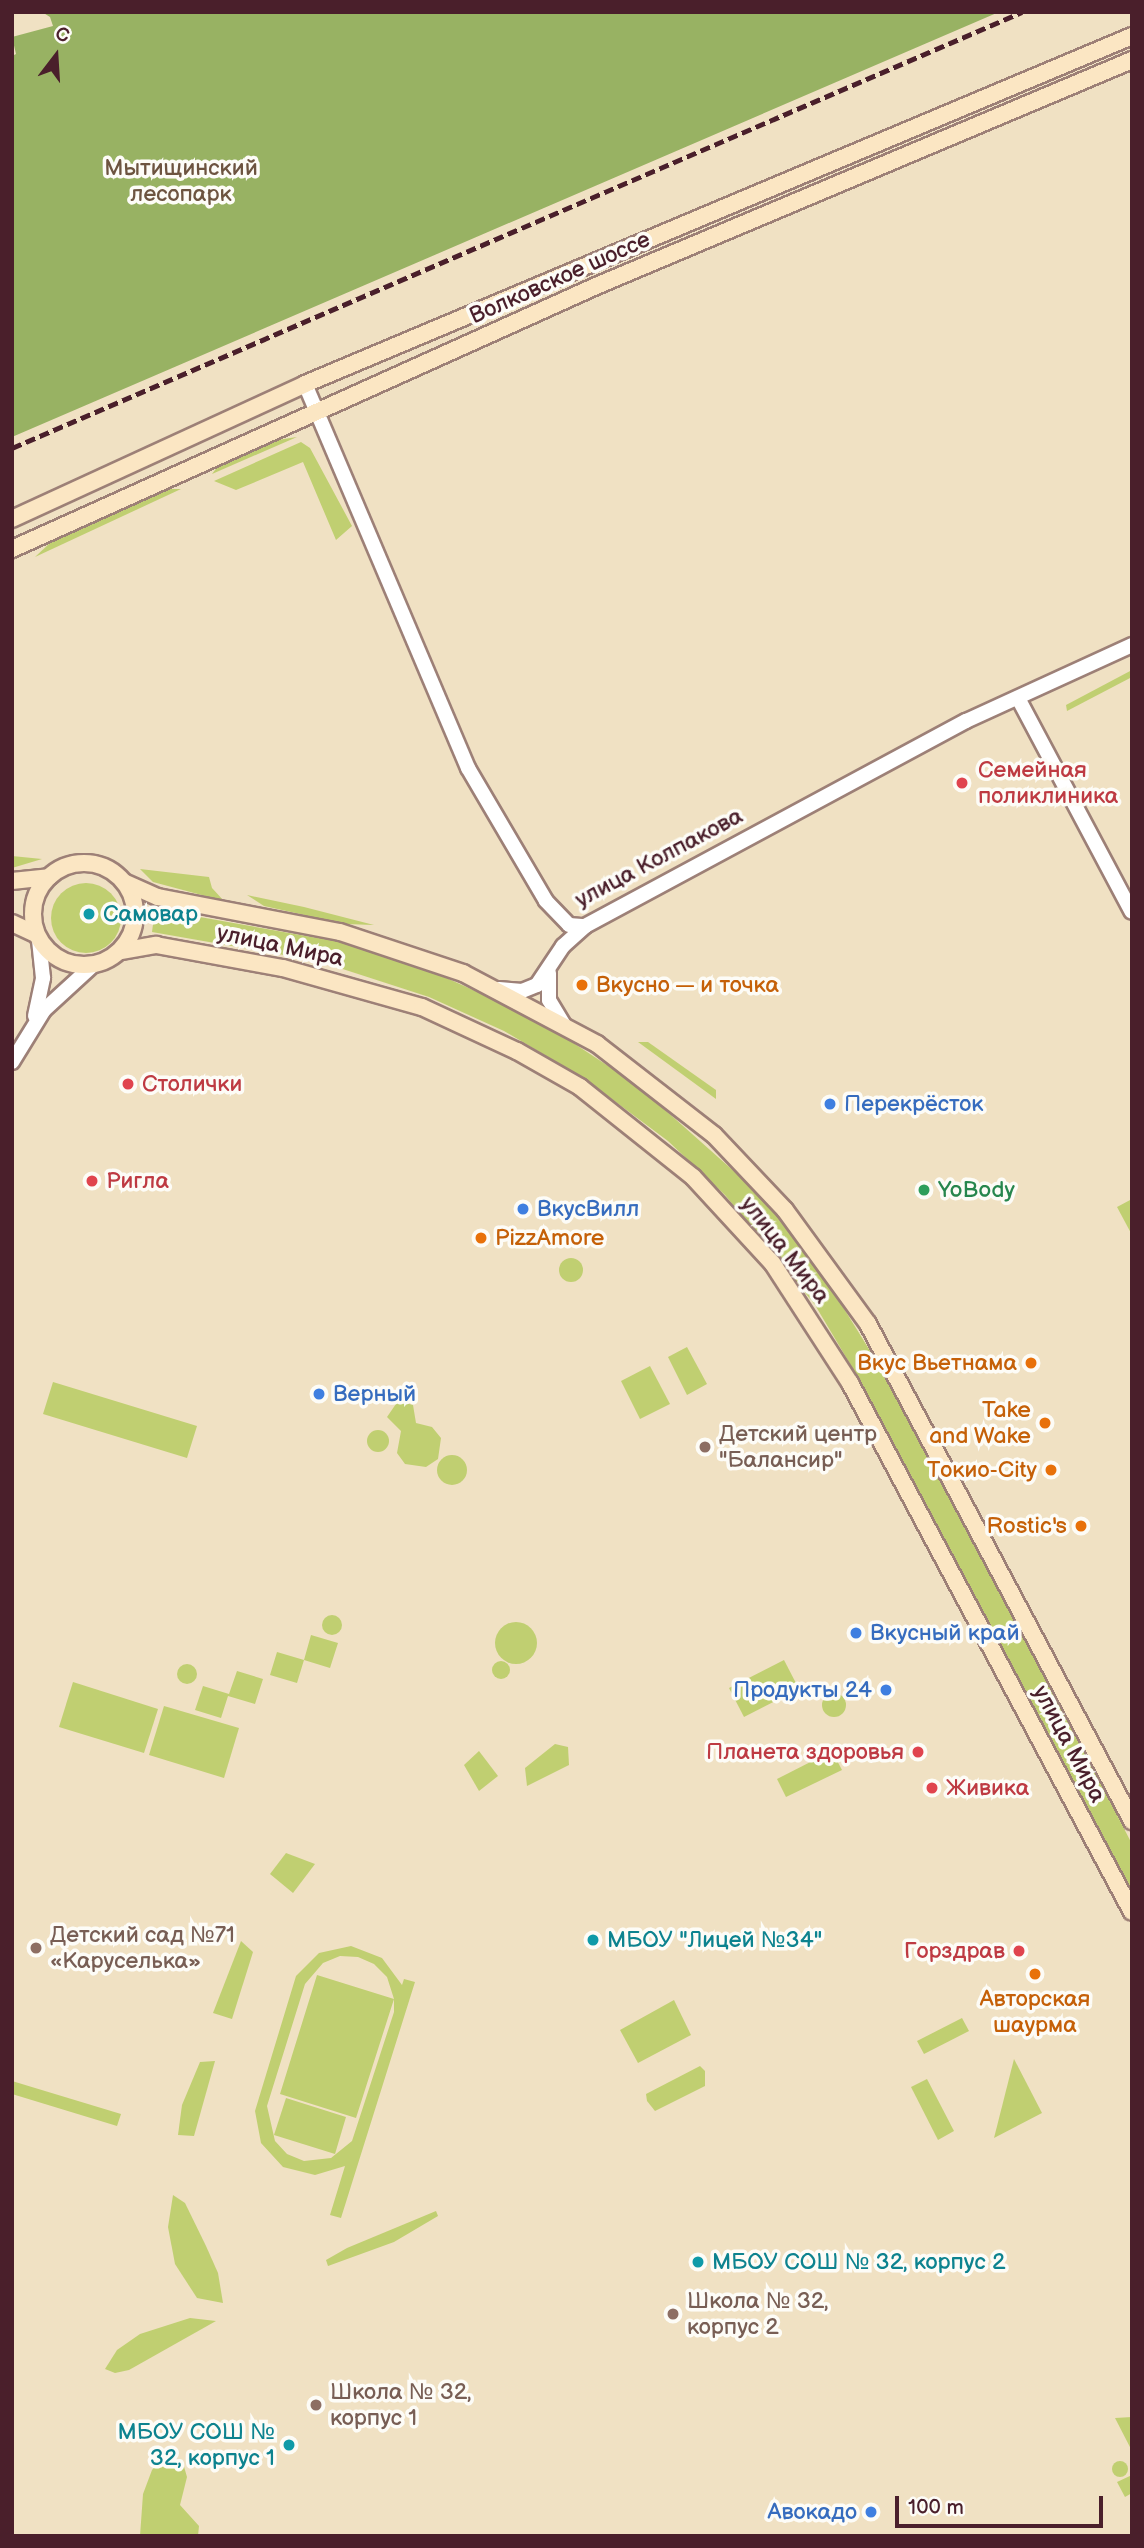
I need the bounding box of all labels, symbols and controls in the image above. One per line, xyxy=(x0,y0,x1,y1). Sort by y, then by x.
north arrow xyxy=(21,21,91,91)
text: С xyxy=(53,23,72,48)
park label: Мытищинский лесопарк xyxy=(104,154,258,208)
street label: Волковское шоссе xyxy=(465,226,655,330)
place label: Семейная поликлиника xyxy=(978,756,1118,810)
marker: Семейная поликлиника xyxy=(952,773,972,793)
street label: улица Колпакова xyxy=(570,802,748,914)
place label: Самовар xyxy=(103,900,198,928)
marker: Самовар xyxy=(81,906,97,922)
street label: улица Мира xyxy=(214,919,346,973)
place label: Вкусно — и точка xyxy=(596,971,781,999)
marker: Вкусно — и точка xyxy=(574,977,590,993)
place label: Столички xyxy=(142,1070,242,1098)
marker: Столички xyxy=(120,1076,136,1092)
place label: Перекрёсток xyxy=(844,1090,983,1118)
marker: Перекрёсток xyxy=(822,1096,838,1112)
place label: Ригла xyxy=(106,1167,169,1195)
marker: Ригла xyxy=(84,1173,100,1189)
place label: YoBody xyxy=(938,1176,1015,1204)
marker: YoBody xyxy=(916,1182,932,1198)
street label: улица Мира xyxy=(735,1191,835,1309)
place label: ВкусВилл xyxy=(537,1195,639,1223)
marker: ВкусВилл xyxy=(515,1201,531,1217)
place label: PizzAmore xyxy=(495,1224,604,1252)
marker: PizzAmore xyxy=(473,1230,489,1246)
place label: Вкус Вьетнама xyxy=(857,1349,1017,1377)
marker: Вкус Вьетнама xyxy=(1023,1355,1039,1371)
place label: Верный xyxy=(333,1380,416,1408)
marker: Верный xyxy=(311,1386,327,1402)
place label: Take and Wake xyxy=(928,1396,1031,1450)
marker: Take and Wake xyxy=(1037,1415,1053,1431)
place label: Детский центр "Балансир" xyxy=(719,1420,877,1474)
marker: Детский центр "Балансир" xyxy=(697,1439,713,1455)
place label: Токио-City xyxy=(927,1456,1037,1484)
marker: Токио-City xyxy=(1043,1462,1059,1478)
place label: Rostic's xyxy=(987,1512,1067,1540)
marker: Rostic's xyxy=(1073,1518,1089,1534)
place label: Вкусный край xyxy=(870,1619,1020,1647)
marker: Вкусный край xyxy=(848,1625,864,1641)
place label: Продукты 24 xyxy=(733,1676,872,1704)
street label: улица Мира xyxy=(1027,1681,1111,1807)
marker: Продукты 24 xyxy=(878,1682,894,1698)
place label: Планета здоровья xyxy=(706,1738,904,1766)
marker: Планета здоровья xyxy=(910,1744,926,1760)
place label: Живика xyxy=(946,1774,1029,1802)
marker: Живика xyxy=(924,1780,940,1796)
place label: Детский сад №71 «Каруселька» xyxy=(50,1921,235,1975)
place label: МБОУ "Лицей №34" xyxy=(607,1926,822,1954)
marker: МБОУ "Лицей №34" xyxy=(585,1932,601,1948)
place label: Горздрав xyxy=(904,1937,1005,1965)
marker: Детский сад №71 «Каруселька» xyxy=(28,1940,44,1956)
marker: Горздрав xyxy=(1011,1943,1027,1959)
marker: Авторская шаурма xyxy=(1027,1966,1043,1982)
place label: Авторская шаурма xyxy=(980,1985,1090,2039)
place label: МБОУ СОШ № 32, корпус 2 xyxy=(712,2248,1006,2276)
marker: МБОУ СОШ № 32, корпус 2 xyxy=(690,2254,706,2270)
place label: Школа № 32, корпус 2 xyxy=(687,2287,829,2341)
marker: Школа № 32, корпус 2 xyxy=(665,2306,681,2322)
place label: Школа № 32, корпус 1 xyxy=(330,2378,472,2432)
marker: Школа № 32, корпус 1 xyxy=(308,2397,324,2413)
place label: МБОУ СОШ № 32, корпус 1 xyxy=(118,2418,275,2472)
marker: МБОУ СОШ № 32, корпус 1 xyxy=(281,2437,297,2453)
scale bar xyxy=(899,2482,1107,2526)
text: 100 m xyxy=(908,2495,964,2520)
place label: Авокадо xyxy=(768,2498,857,2526)
marker: Авокадо xyxy=(863,2504,879,2520)

